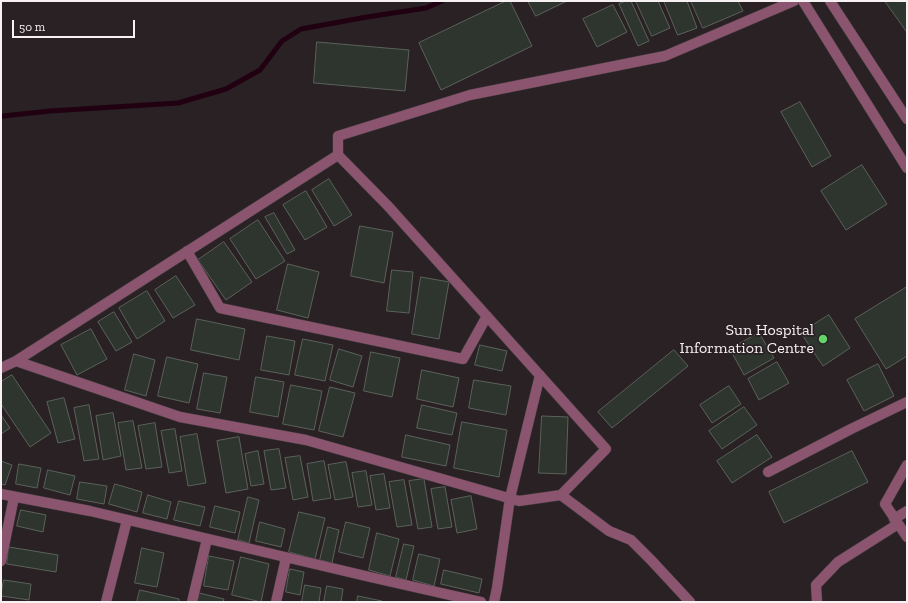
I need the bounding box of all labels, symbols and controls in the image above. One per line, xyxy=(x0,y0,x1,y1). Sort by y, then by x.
scale bar xyxy=(14,12,137,38)
text: 50 m xyxy=(19,20,45,34)
place label: Sun Hospital Information Centre xyxy=(680,320,814,358)
marker: Sun Hospital Information Centre xyxy=(817,333,829,345)

